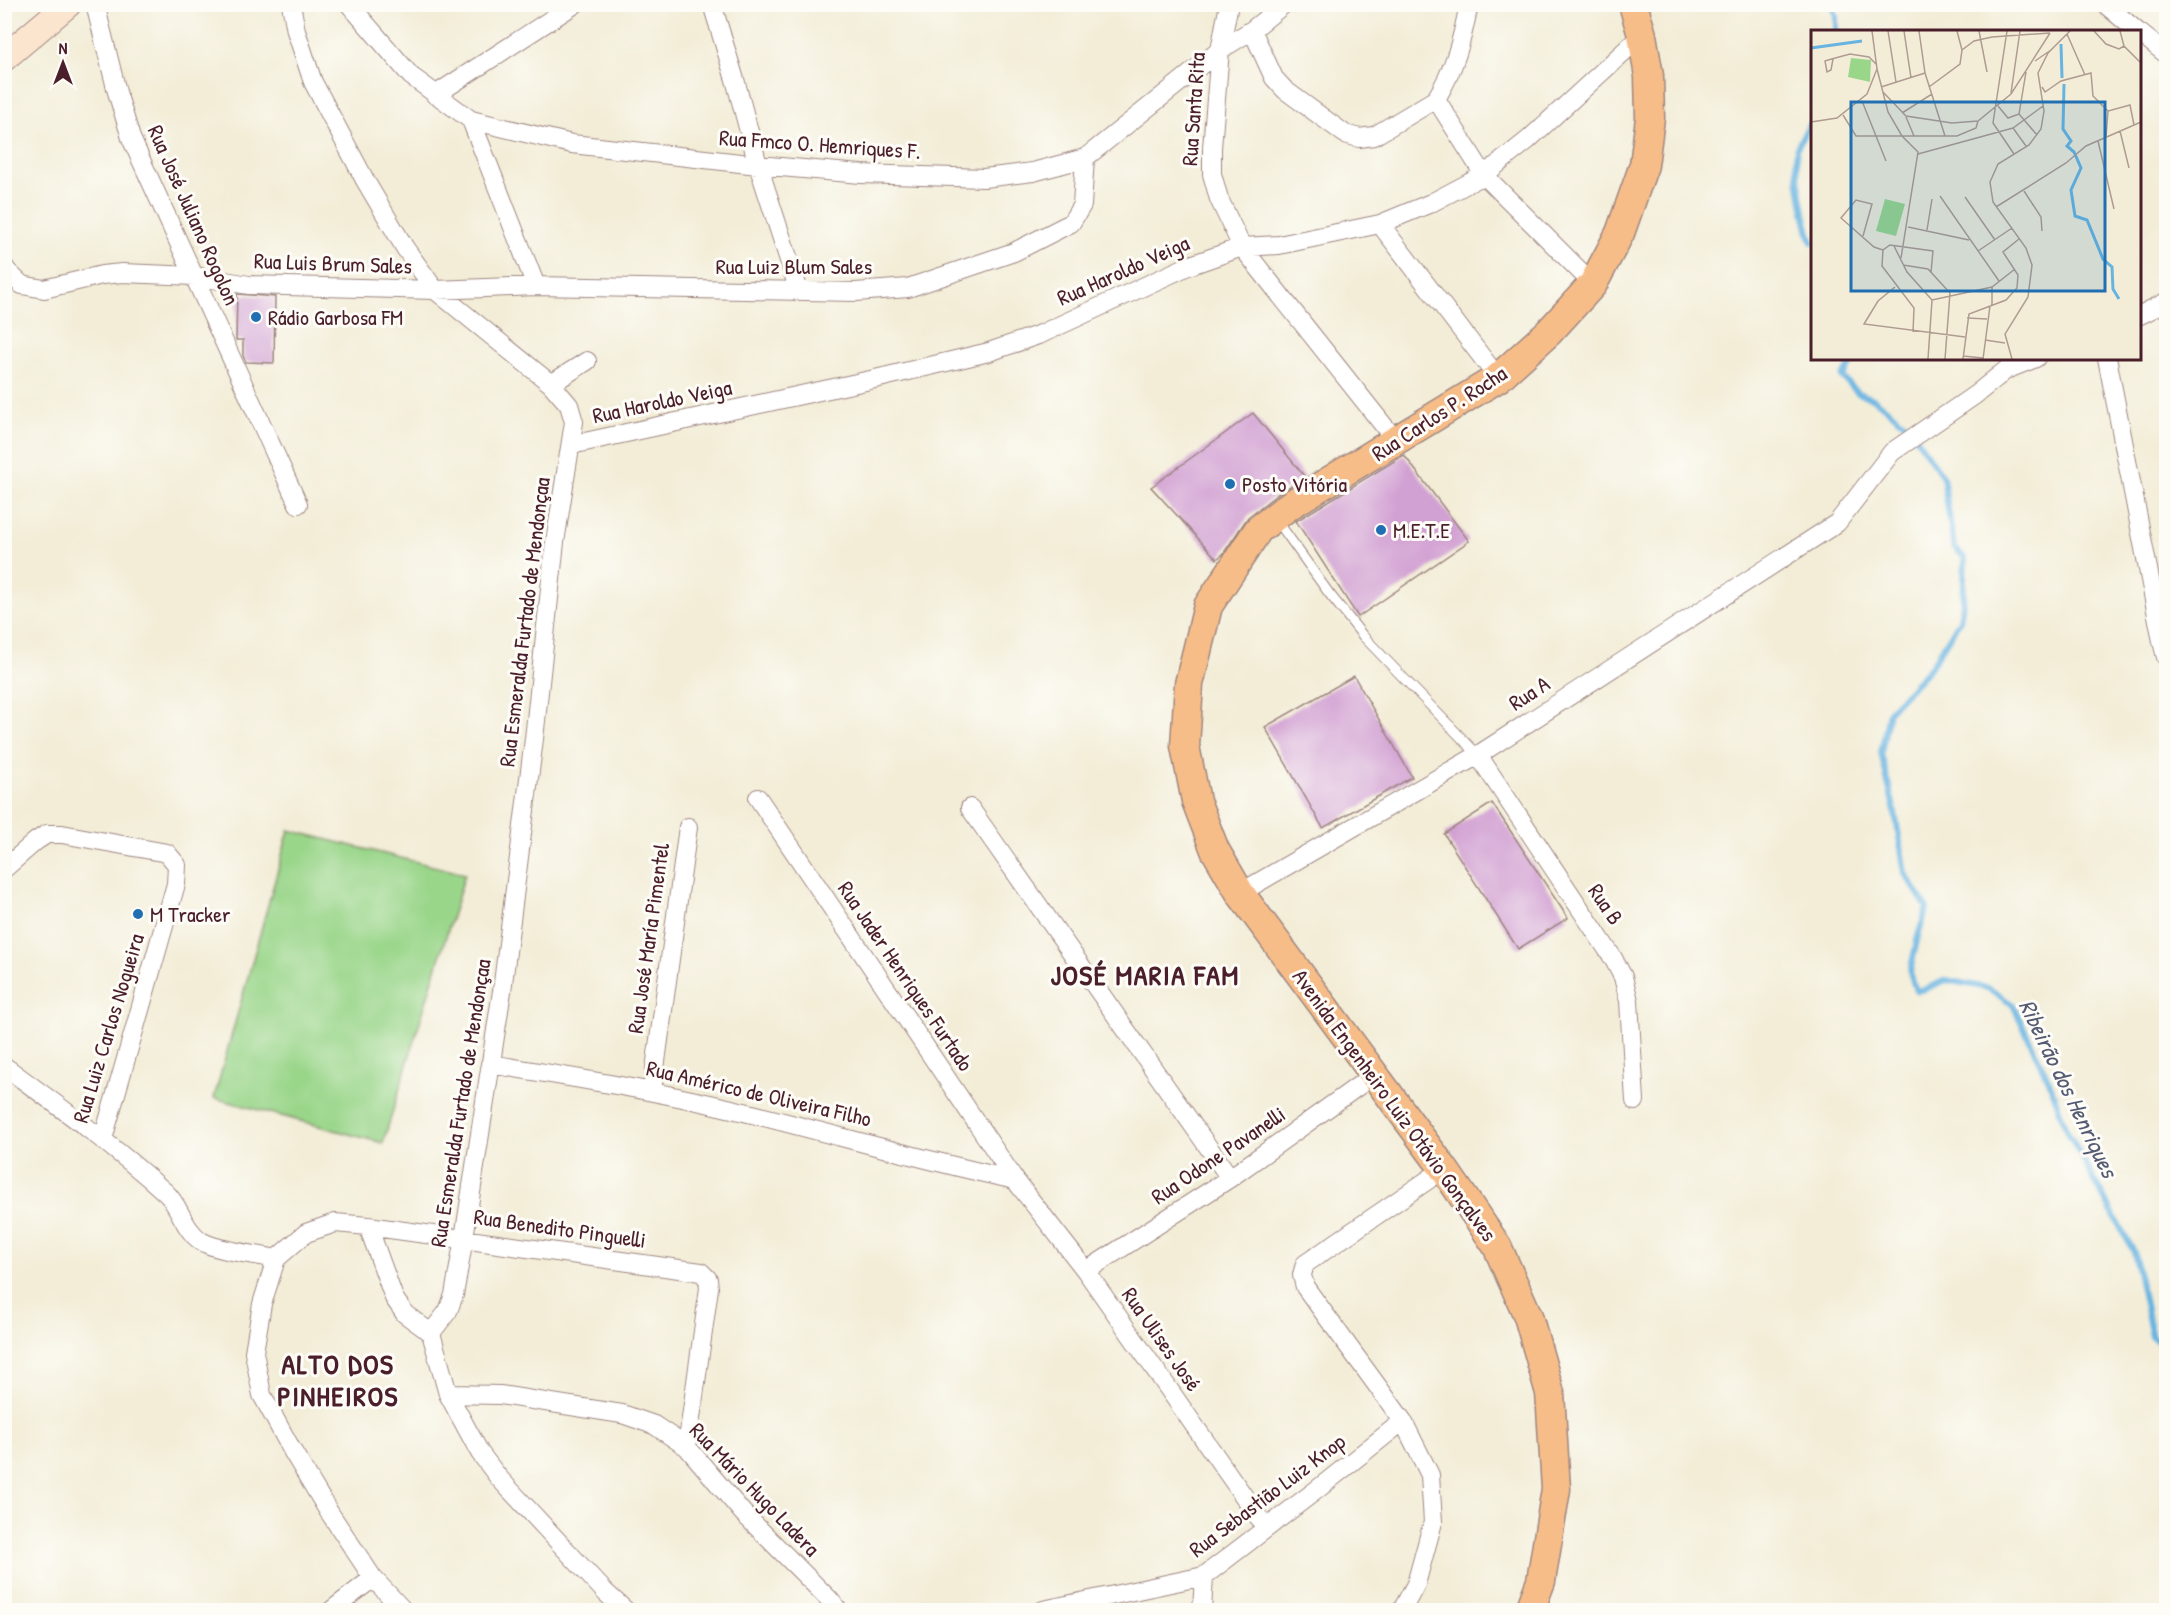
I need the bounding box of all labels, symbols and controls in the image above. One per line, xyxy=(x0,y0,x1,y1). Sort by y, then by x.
inset map xyxy=(1811,30,2141,360)
north arrow xyxy=(33,33,93,93)
text: N xyxy=(59,37,68,59)
street label: Rua Santa Rita xyxy=(1174,51,1212,167)
street label: Rua José Juliano Rogolon xyxy=(141,120,247,310)
street label: Rua Fmco O. Hemriques F. xyxy=(718,122,922,166)
street label: Rua Haroldo Veiga xyxy=(1052,227,1194,312)
street label: Rua Luis Brum Sales xyxy=(253,245,413,281)
street label: Rua Luiz Blum Sales xyxy=(716,251,872,281)
place label: Rádio Garbosa FM xyxy=(268,302,403,332)
marker: Rádio Garbosa FM xyxy=(249,310,263,324)
street label: Rua Carlos P. Rocha xyxy=(1366,358,1513,468)
street label: Rua Haroldo Veiga xyxy=(590,372,735,430)
place label: Posto Vitória xyxy=(1242,469,1348,499)
street label: Rua Esmeralda Furtado de Mendonçaa xyxy=(491,475,557,768)
marker: Posto Vitória xyxy=(1223,477,1237,491)
place label: M.E.T.E xyxy=(1393,515,1450,545)
marker: M.E.T.E xyxy=(1374,523,1388,537)
street label: Rua A xyxy=(1503,669,1556,717)
street label: Rua José María Pimentel xyxy=(620,841,676,1035)
street label: Rua Jader Henriques Furtado xyxy=(831,875,981,1077)
street label: Rua B xyxy=(1581,878,1631,930)
place label: M Tracker xyxy=(150,899,231,929)
marker: M Tracker xyxy=(131,907,145,921)
street label: Rua Luiz Carlos Nogueira xyxy=(65,929,151,1126)
street label: Rua Esmeralda Furtado de Mendonçaa xyxy=(422,956,498,1249)
district label: JOSÉ MARIA FAM xyxy=(1050,956,1240,994)
street label: Avenida Engenheiro Luiz Otávio Gonçalves xyxy=(1286,963,1504,1247)
water label: Ribeirão dos Henriques xyxy=(2011,994,2127,1185)
street label: Rua Américo de Oliveira Filho xyxy=(644,1053,875,1134)
street label: Rua Odone Pavanelli xyxy=(1145,1099,1291,1211)
street label: Rua Benedito Pinguelli xyxy=(472,1201,648,1255)
street label: Rua Ulises José xyxy=(1115,1281,1209,1397)
district label: ALTO DOS PINHEIROS xyxy=(277,1345,399,1415)
street label: Rua Mário Hugo Ladera xyxy=(683,1415,827,1563)
street label: Rua Sebastião Luiz Knop xyxy=(1183,1426,1352,1564)

